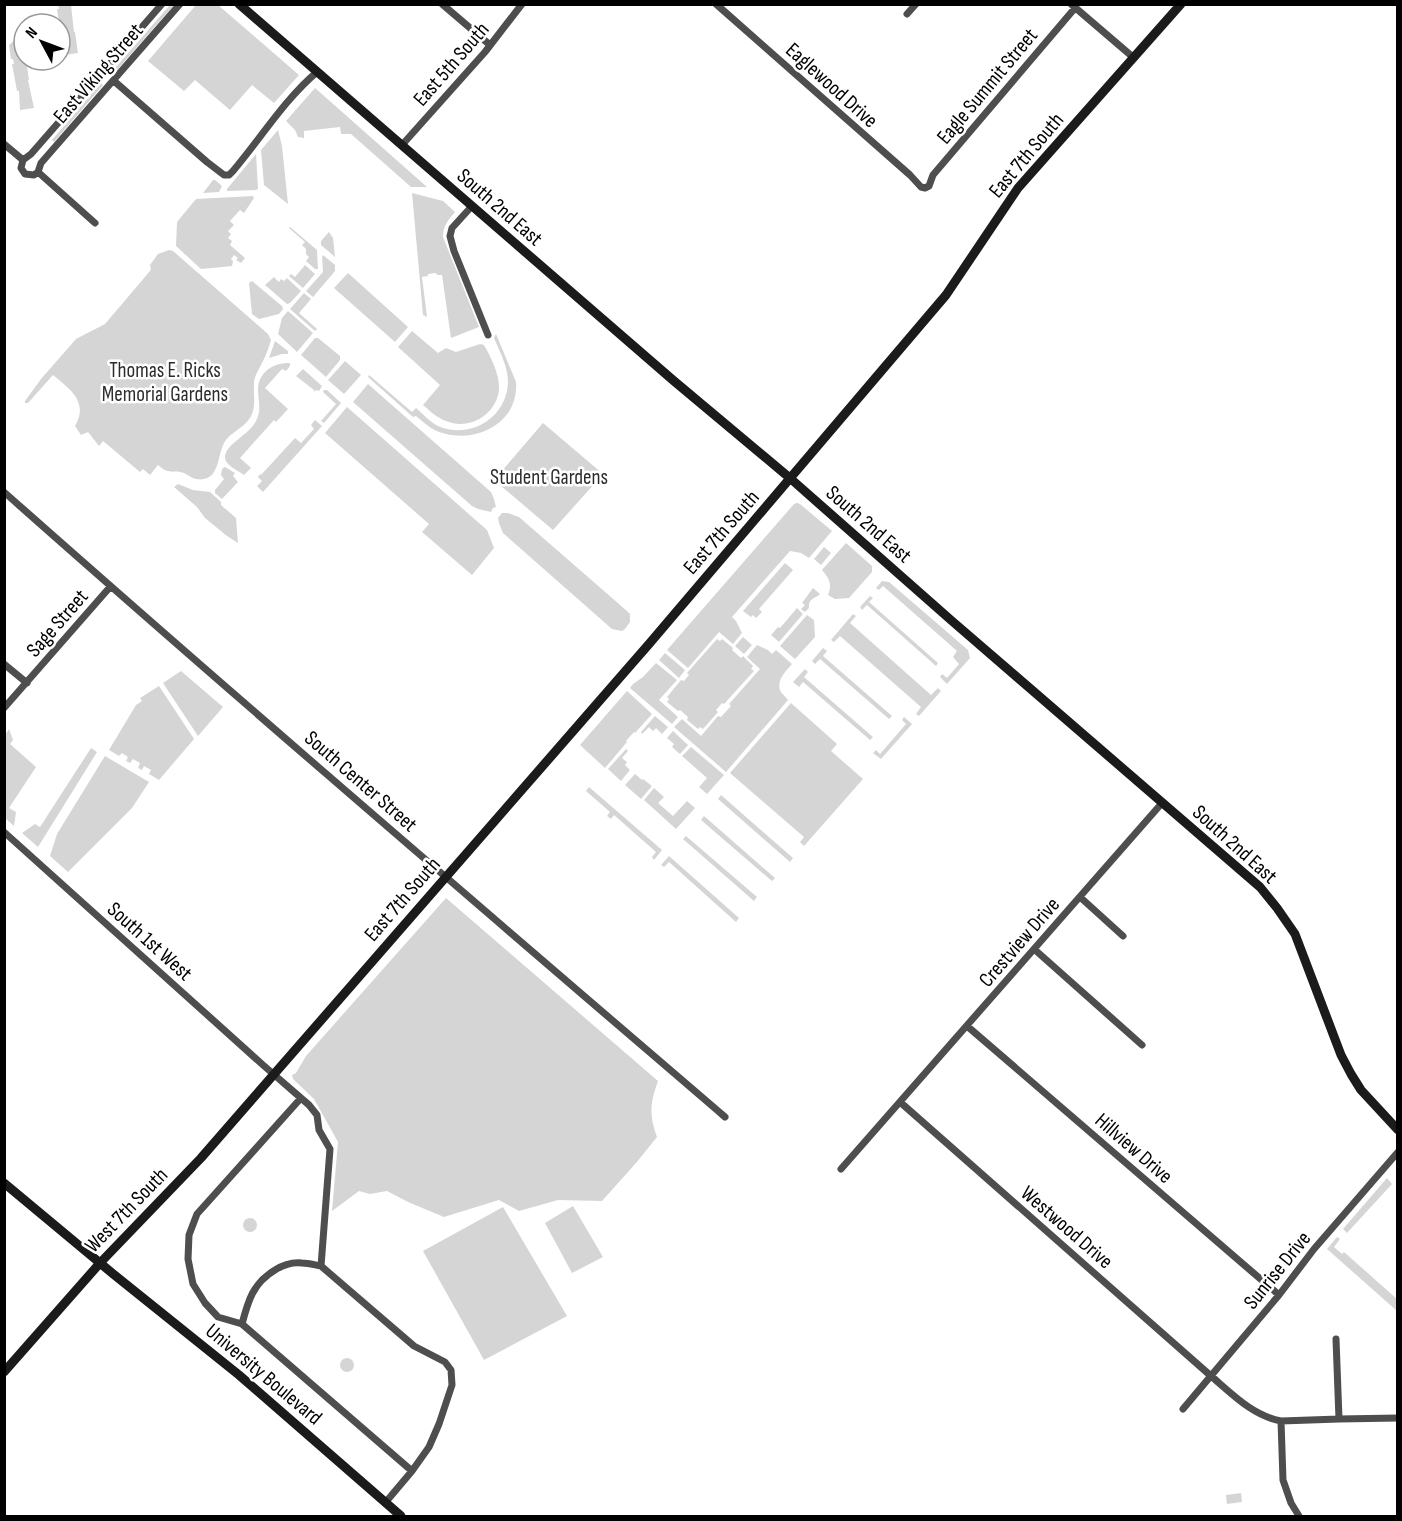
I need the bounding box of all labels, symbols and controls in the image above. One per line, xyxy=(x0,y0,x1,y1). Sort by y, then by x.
north arrow xyxy=(12,12,72,72)
street label: East 5th South xyxy=(408,17,495,111)
street label: East Viking Street xyxy=(48,18,148,128)
street label: Eagle Summit Street xyxy=(932,23,1043,149)
text: N xyxy=(22,24,42,43)
street label: Eaglewood Drive xyxy=(781,38,883,133)
street label: East 7th South xyxy=(984,108,1069,203)
street label: South 2nd East xyxy=(452,163,548,251)
park label: Thomas E. Ricks Memorial Gardens xyxy=(102,358,228,407)
park label: Student Gardens xyxy=(490,465,608,490)
street label: South 2nd East xyxy=(821,480,917,568)
street label: East 7th South xyxy=(678,485,765,579)
street label: Sage Street xyxy=(21,584,94,662)
street label: South Center Street xyxy=(299,726,422,837)
street label: South 2nd East xyxy=(1187,800,1282,889)
street label: East 7th South xyxy=(359,852,446,946)
street label: Crestview Drive xyxy=(974,892,1065,992)
street label: South 1st West xyxy=(102,897,197,986)
street label: Hillview Drive xyxy=(1090,1108,1178,1189)
street label: West 7th South xyxy=(80,1163,173,1258)
street label: Westwood Drive xyxy=(1016,1181,1118,1274)
street label: Sunrise Drive xyxy=(1239,1226,1316,1314)
street label: University Boulevard xyxy=(200,1318,327,1430)

